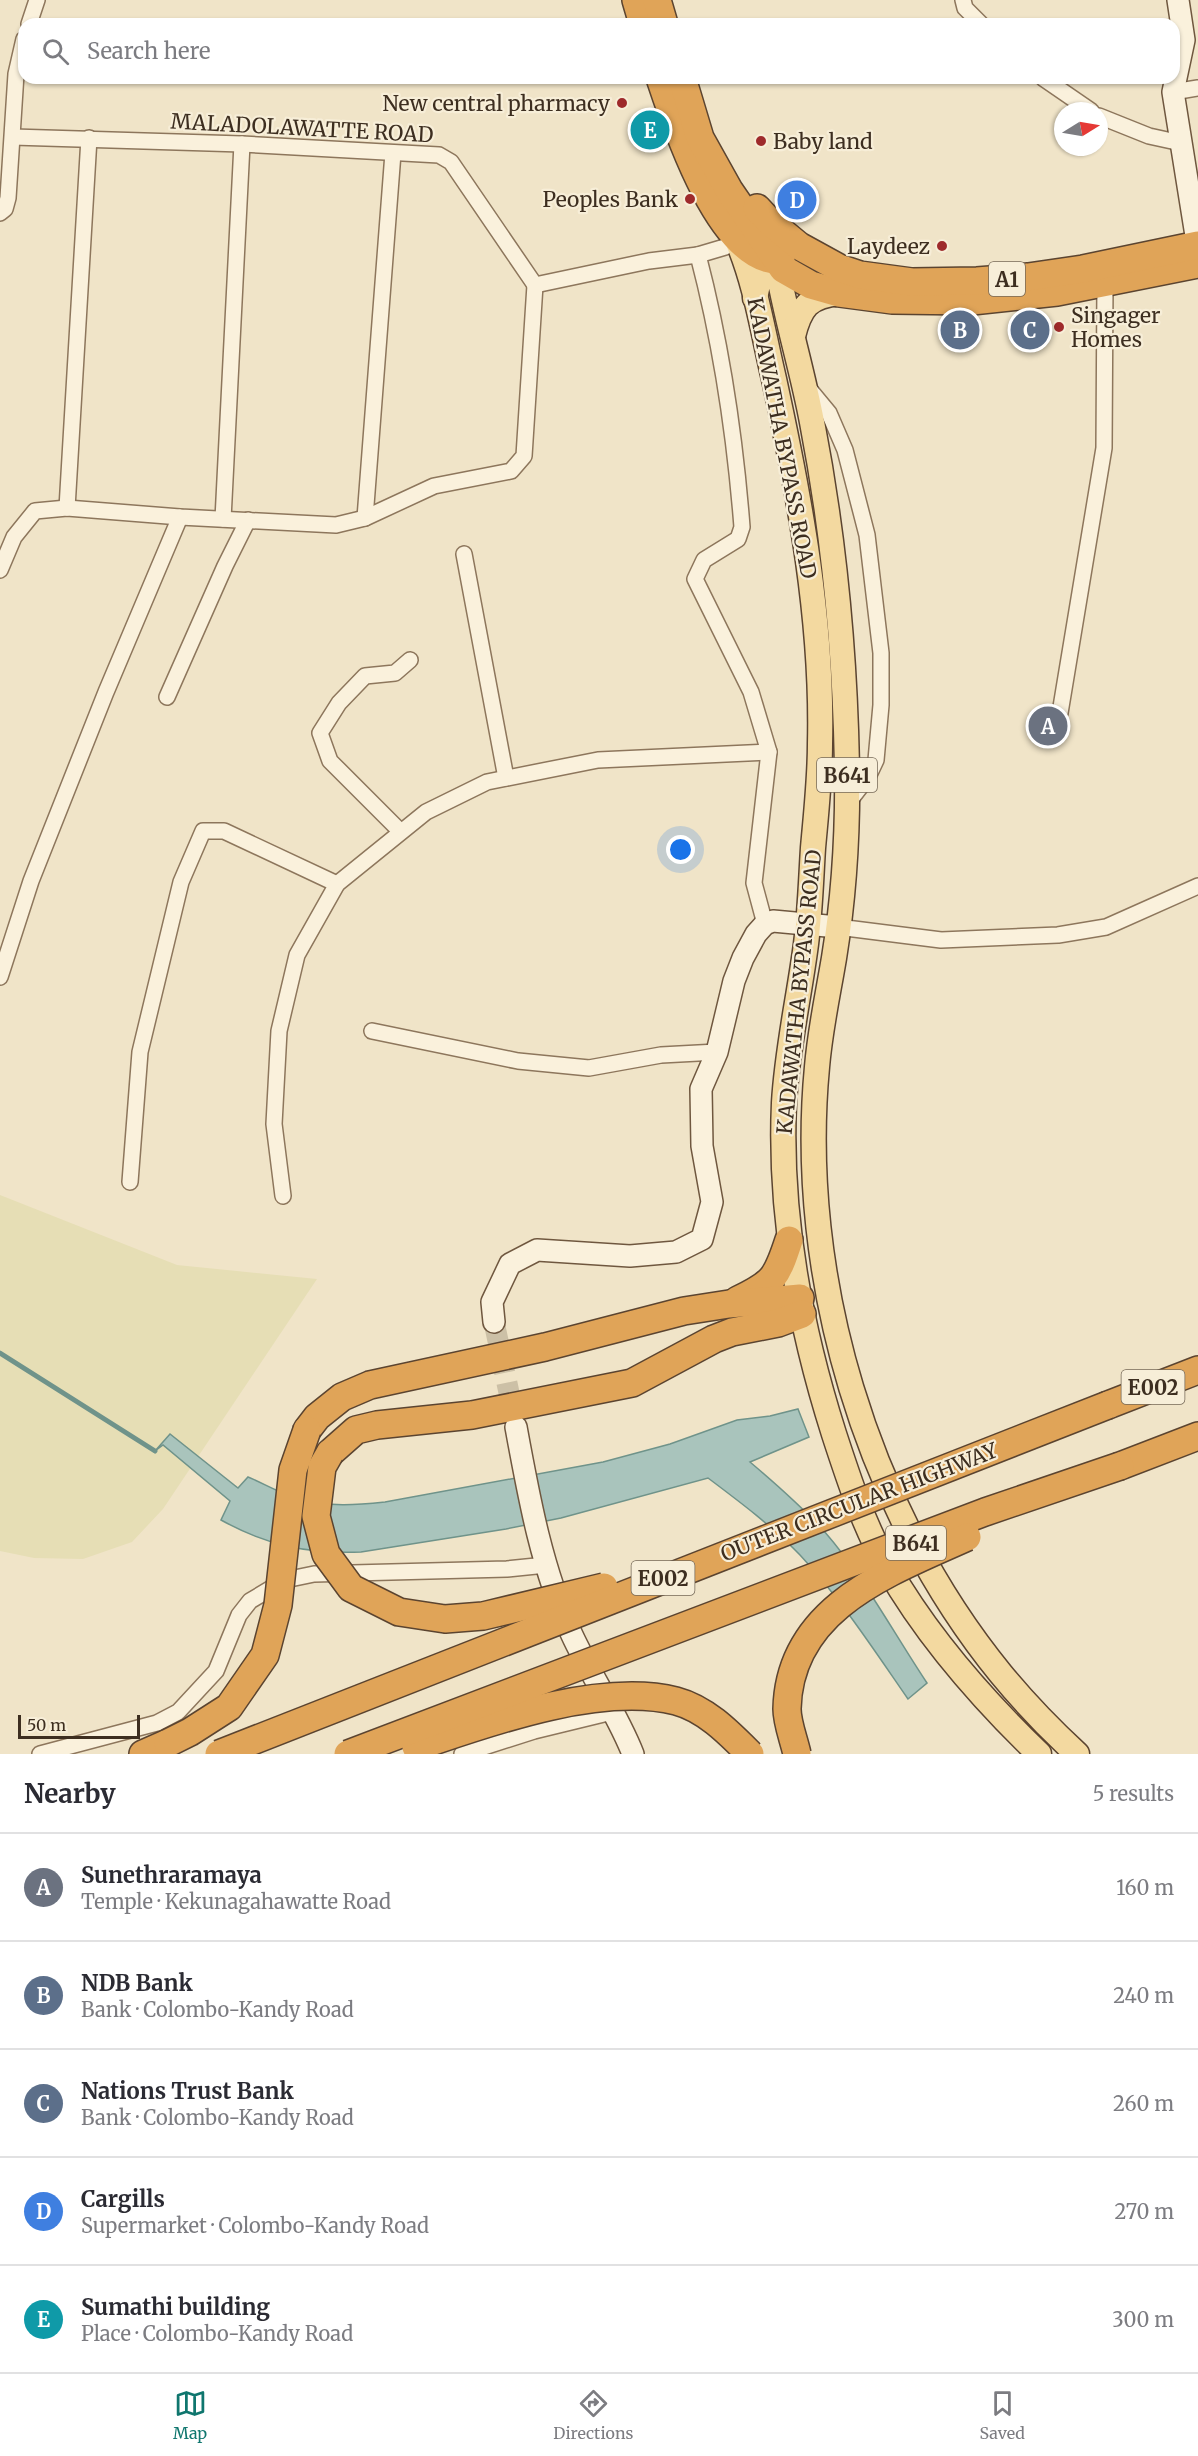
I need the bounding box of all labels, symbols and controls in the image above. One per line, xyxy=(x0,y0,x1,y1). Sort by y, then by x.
search box xyxy=(18,18,1180,84)
icon: search xyxy=(39,35,72,68)
text: Search here xyxy=(87,37,210,65)
place label: New central pharmacy xyxy=(382,90,611,117)
marker: New central pharmacy xyxy=(615,96,629,110)
north arrow xyxy=(1054,102,1108,156)
street label: MALADOLAWATTE ROAD xyxy=(170,108,434,148)
pin: E xyxy=(630,108,670,152)
place label: Baby land xyxy=(773,128,873,155)
marker: Baby land xyxy=(754,134,768,148)
pin: D xyxy=(778,178,816,222)
place label: Peoples Bank xyxy=(543,186,679,213)
marker: Peoples Bank xyxy=(683,192,697,206)
place label: Laydeez xyxy=(847,233,930,260)
marker: Laydeez xyxy=(935,239,949,253)
road number: A1 xyxy=(989,262,1025,296)
street label: KADAWATHA BYPASS ROAD xyxy=(741,295,823,581)
place label: Singager Homes xyxy=(1071,302,1160,353)
pin: B xyxy=(940,308,980,352)
pin: C xyxy=(1010,308,1050,352)
marker: Singager Homes xyxy=(1052,320,1066,334)
pin: A xyxy=(1028,704,1068,748)
road number: B641 xyxy=(817,758,877,792)
your location xyxy=(666,835,695,864)
street label: KADAWATHA BYPASS ROAD xyxy=(771,848,827,1136)
road number: E002 xyxy=(1122,1370,1184,1404)
street label: OUTER CIRCULAR HIGHWAY xyxy=(717,1436,1002,1567)
road number: B641 xyxy=(886,1526,946,1560)
road number: E002 xyxy=(632,1561,694,1595)
scale bar xyxy=(18,1712,140,1740)
text: 50 m xyxy=(27,1715,66,1735)
text: Nearby xyxy=(24,1777,116,1810)
text: 5 results xyxy=(1093,1781,1174,1806)
text: Sunethraramaya xyxy=(81,1861,262,1889)
text: A xyxy=(36,1875,51,1900)
text: 160 m xyxy=(1116,1875,1174,1900)
text: Temple · Kekunagahawatte Road xyxy=(81,1889,391,1914)
text: NDB Bank xyxy=(81,1969,193,1997)
text: B xyxy=(37,1983,50,2008)
text: 240 m xyxy=(1113,1983,1174,2008)
text: Bank · Colombo-Kandy Road xyxy=(81,1997,354,2022)
text: Nations Trust Bank xyxy=(81,2077,294,2105)
text: C xyxy=(37,2091,50,2116)
text: 260 m xyxy=(1113,2091,1174,2116)
text: Bank · Colombo-Kandy Road xyxy=(81,2105,354,2130)
text: Cargills xyxy=(81,2185,165,2213)
text: D xyxy=(36,2199,51,2224)
text: 270 m xyxy=(1114,2199,1174,2224)
text: Supermarket · Colombo-Kandy Road xyxy=(81,2213,429,2238)
text: Sumathi building xyxy=(81,2293,270,2321)
text: E xyxy=(37,2307,50,2332)
text: 300 m xyxy=(1112,2307,1174,2332)
text: Place · Colombo-Kandy Road xyxy=(81,2321,353,2346)
tab: Map xyxy=(173,2387,207,2443)
tab: Directions xyxy=(553,2387,633,2443)
tab: Saved xyxy=(980,2387,1025,2443)

